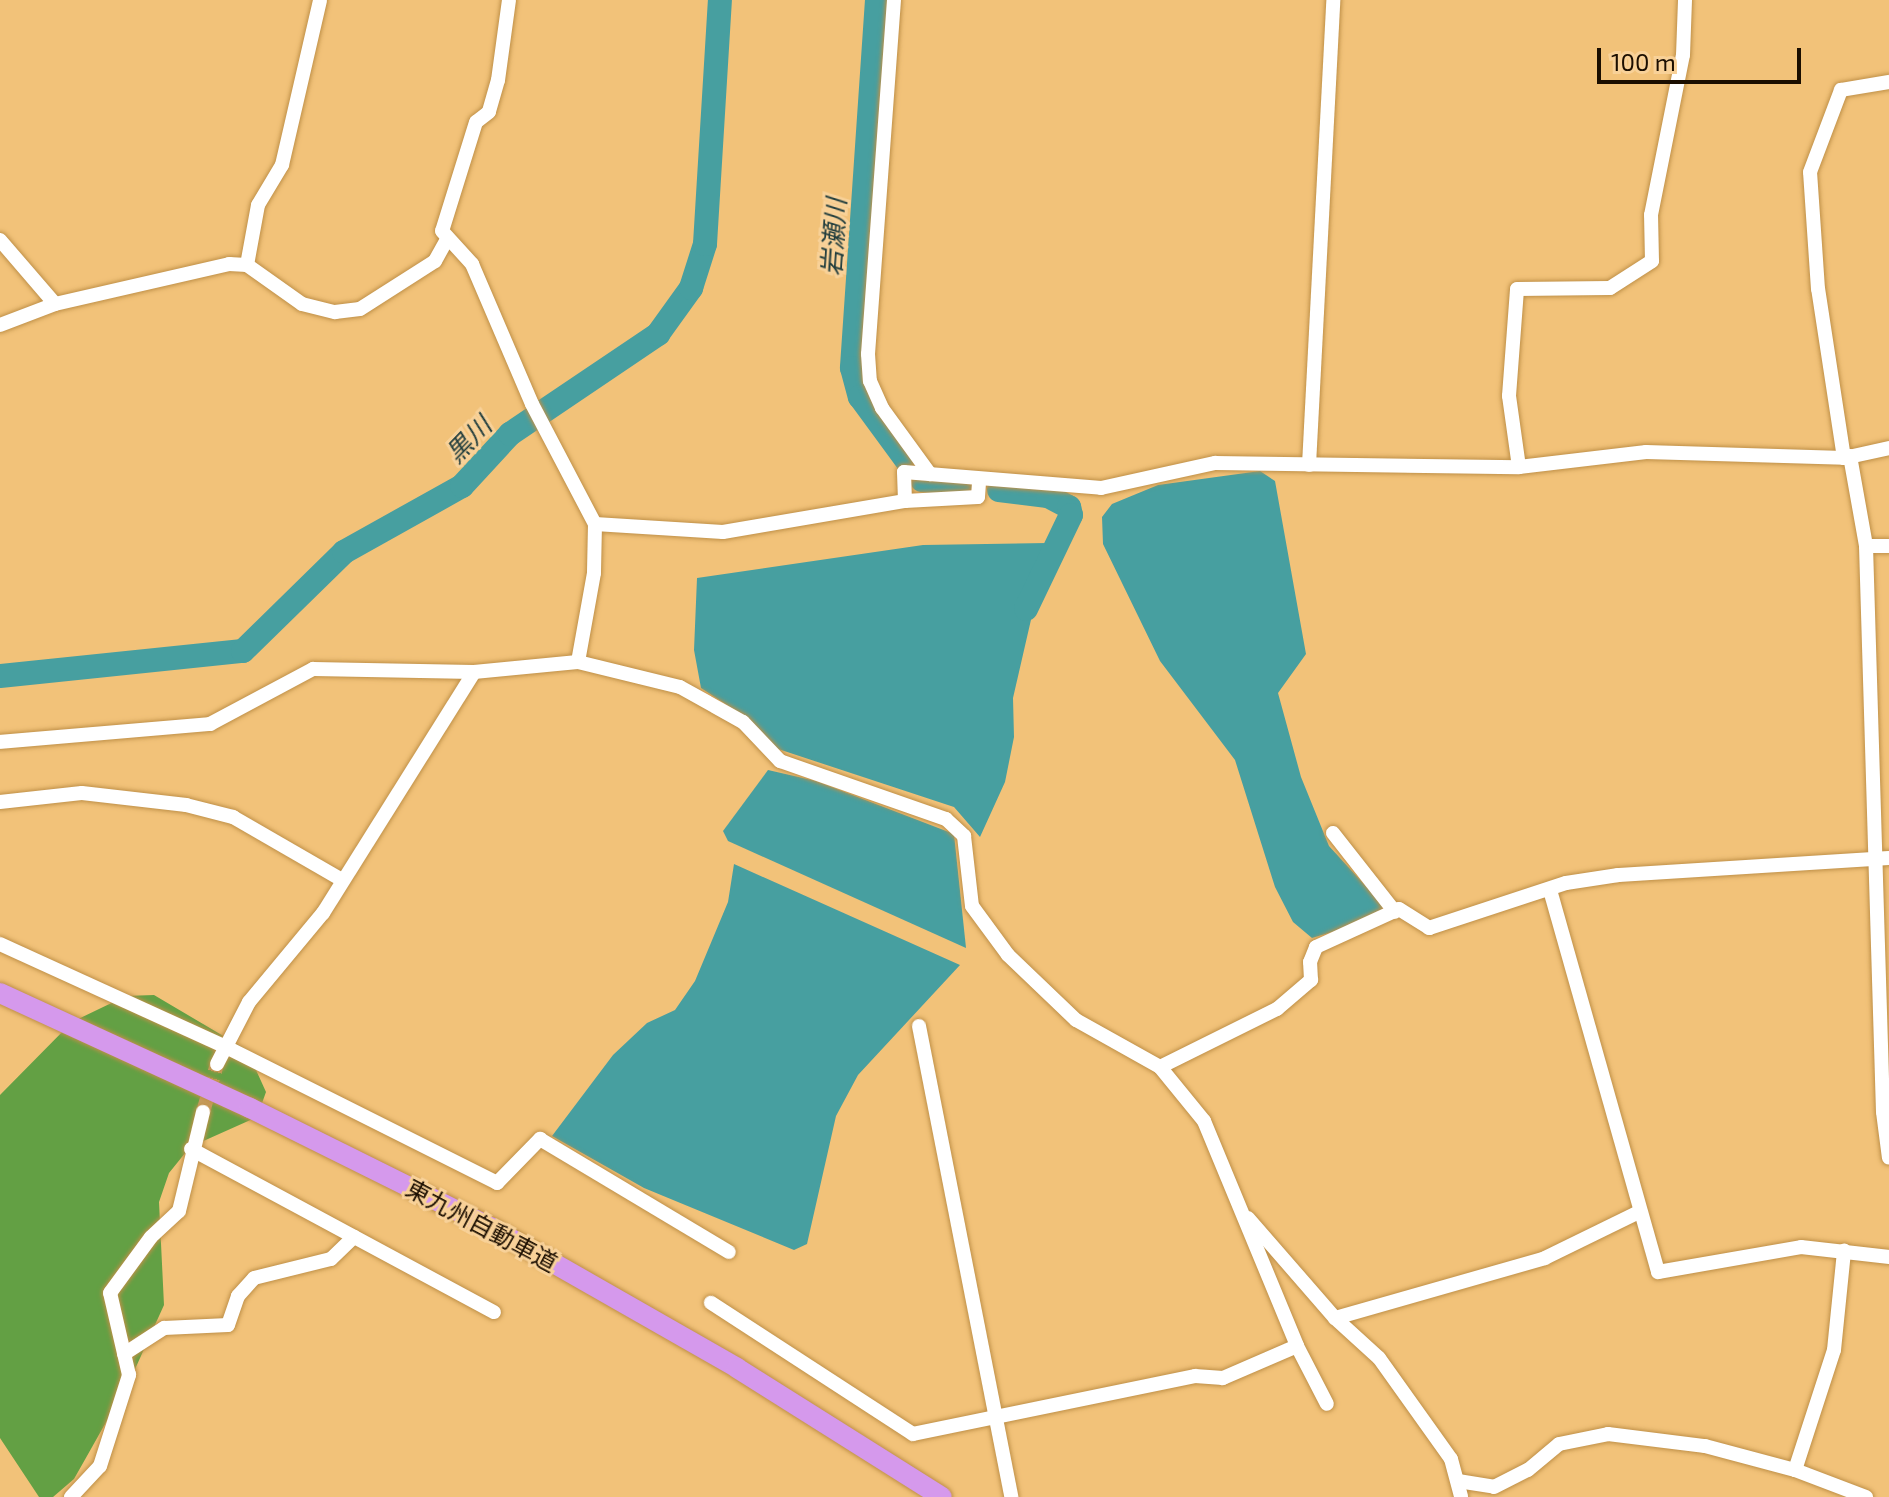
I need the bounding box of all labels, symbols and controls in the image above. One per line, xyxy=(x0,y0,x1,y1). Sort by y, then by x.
scale bar xyxy=(1601,32,1805,82)
text: 100 m xyxy=(1611,47,1676,76)
water label: 岩瀬川 xyxy=(815,197,851,277)
water label: 黒川 xyxy=(439,409,497,469)
street label: 東九州自動車道 xyxy=(401,1173,563,1277)

